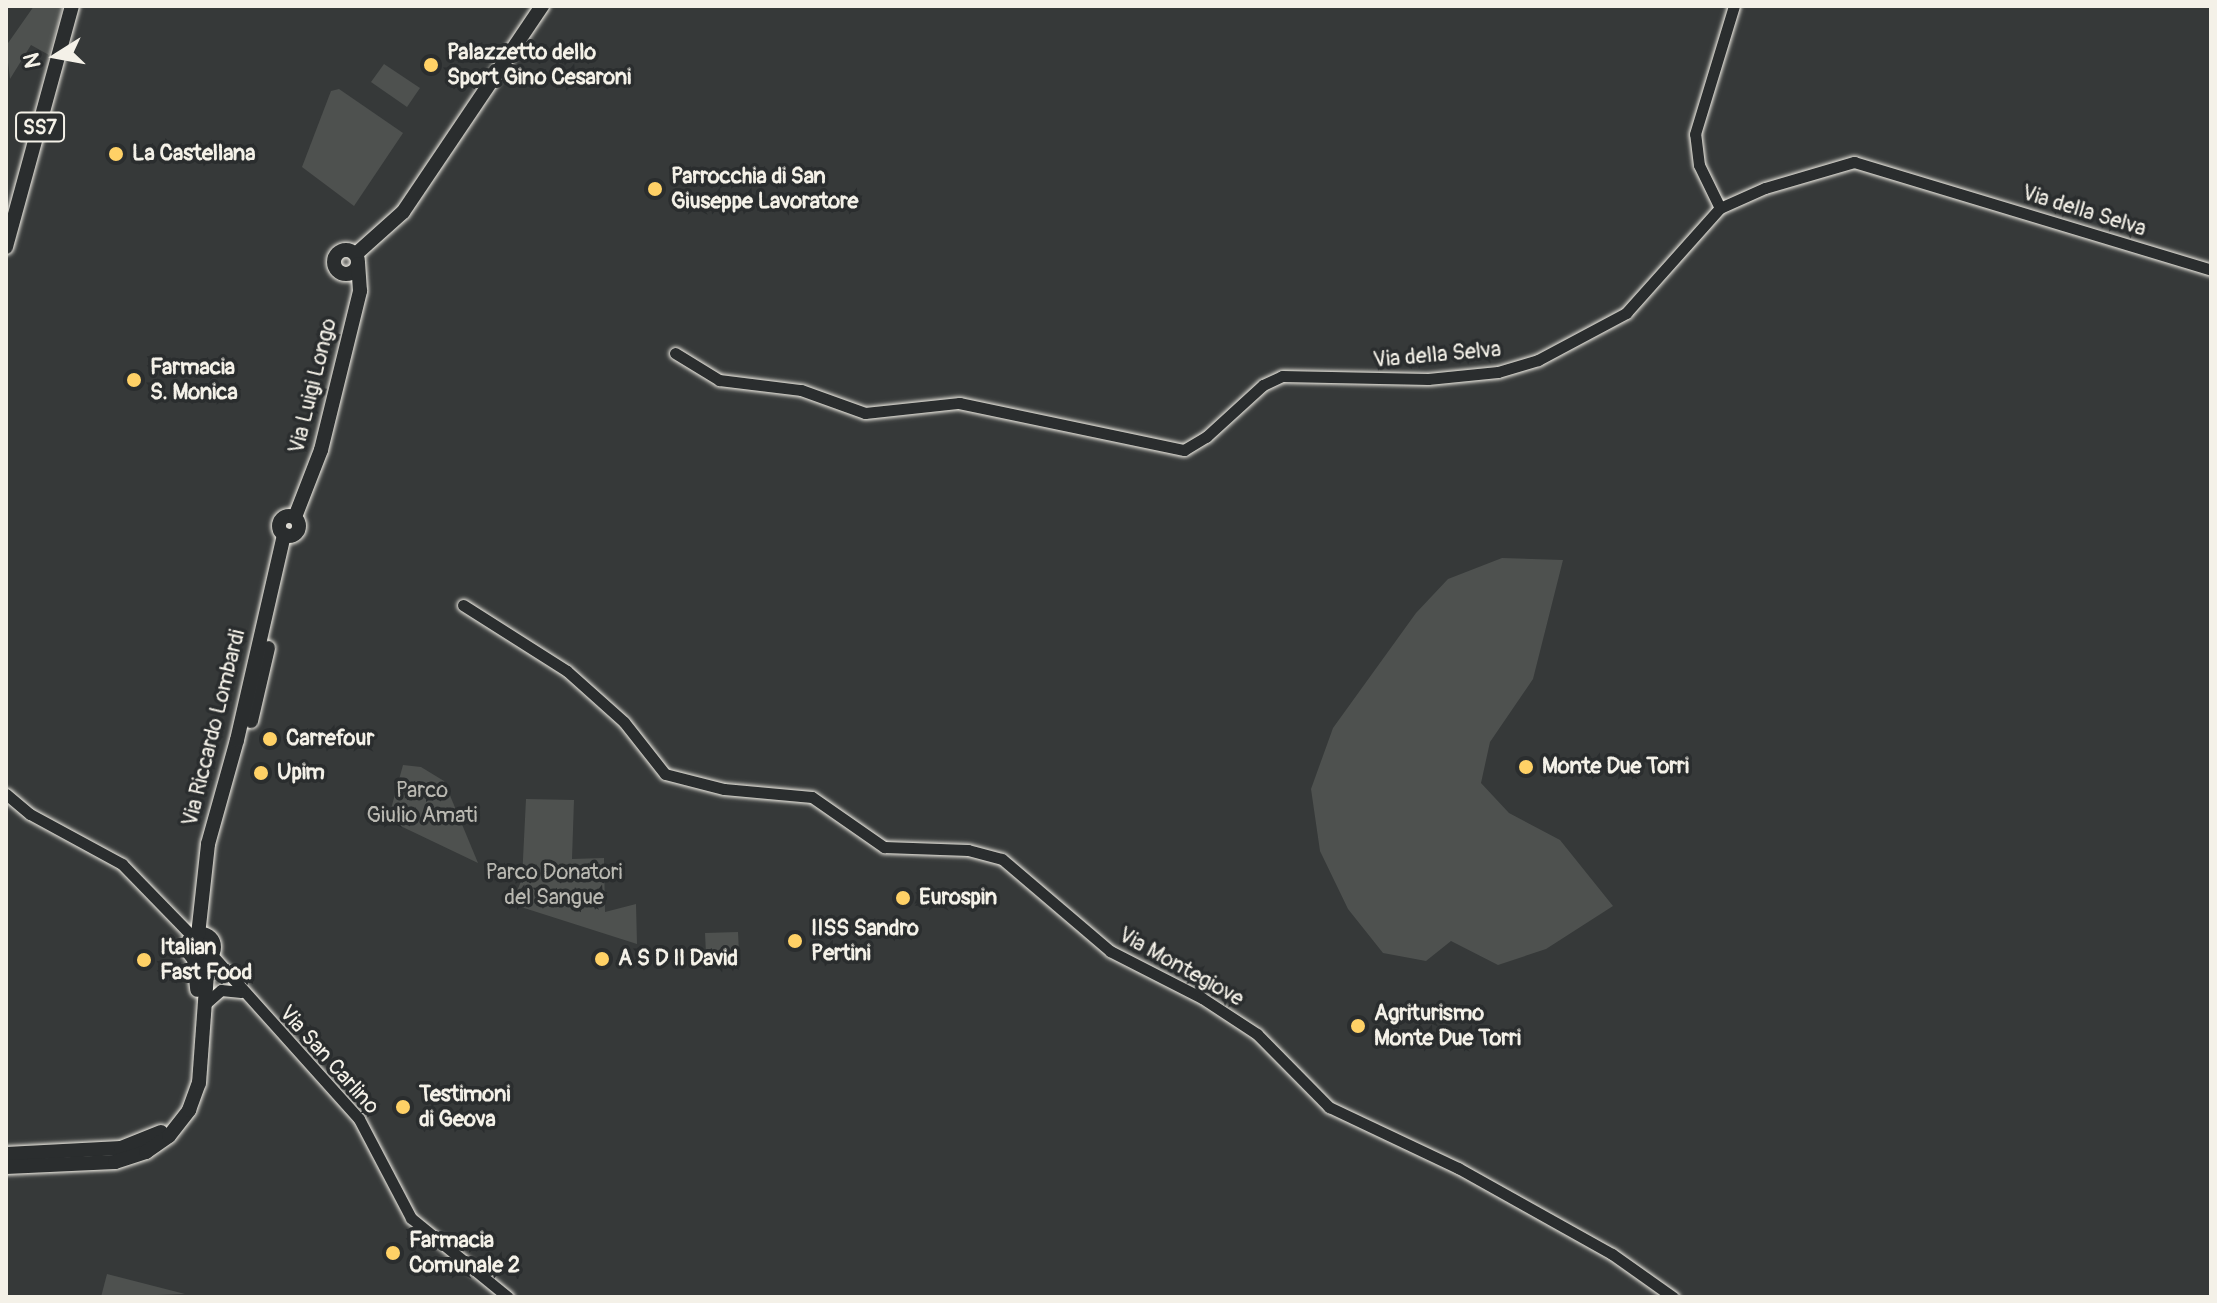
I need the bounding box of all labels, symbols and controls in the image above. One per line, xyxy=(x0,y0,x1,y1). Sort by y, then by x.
north arrow xyxy=(16,16,96,96)
place label: Palazzetto dello Sport Gino Cesaroni xyxy=(447,39,631,90)
text: N xyxy=(17,51,48,71)
marker: Palazzetto dello Sport Gino Cesaroni xyxy=(422,56,440,74)
road number: SS7 xyxy=(14,111,66,143)
place label: La Castellana xyxy=(132,141,255,167)
marker: La Castellana xyxy=(107,145,125,163)
place label: Parrocchia di San Giuseppe Lavoratore xyxy=(671,163,858,214)
marker: Parrocchia di San Giuseppe Lavoratore xyxy=(646,180,664,198)
street label: Via della Selva xyxy=(2019,180,2149,242)
street label: Via Luigi Longo xyxy=(283,316,343,456)
street label: Via della Selva xyxy=(1372,336,1502,374)
place label: Farmacia S. Monica xyxy=(150,354,238,406)
marker: Farmacia S. Monica xyxy=(125,371,143,389)
street label: Via Riccardo Lombardi xyxy=(177,627,251,829)
place label: Carrefour xyxy=(286,726,374,752)
marker: Carrefour xyxy=(261,730,279,748)
place label: Monte Due Torri xyxy=(1542,754,1689,780)
marker: Monte Due Torri xyxy=(1517,758,1535,776)
place label: Upim xyxy=(277,760,325,786)
marker: Upim xyxy=(252,764,270,782)
park label: Parco Giulio Amati xyxy=(366,777,478,828)
park label: Parco Donatori del Sangue xyxy=(486,859,622,910)
place label: Eurospin xyxy=(919,885,997,911)
marker: Eurospin xyxy=(894,889,912,907)
place label: IISS Sandro Pertini xyxy=(811,915,919,966)
street label: Via Montegiove xyxy=(1114,922,1248,1012)
marker: IISS Sandro Pertini xyxy=(786,932,804,950)
place label: Italian Fast Food xyxy=(160,934,252,986)
place label: A S D Il David xyxy=(618,946,738,972)
marker: A S D Il David xyxy=(593,950,611,968)
marker: Italian Fast Food xyxy=(135,951,153,969)
street label: Via San Carlino xyxy=(273,1000,385,1120)
place label: Agriturismo Monte Due Torri xyxy=(1374,1000,1521,1052)
marker: Agriturismo Monte Due Torri xyxy=(1349,1017,1367,1035)
place label: Testimoni di Geova xyxy=(419,1081,510,1132)
marker: Testimoni di Geova xyxy=(394,1098,412,1116)
place label: Farmacia Comunale 2 xyxy=(409,1227,520,1278)
marker: Farmacia Comunale 2 xyxy=(384,1244,402,1262)

